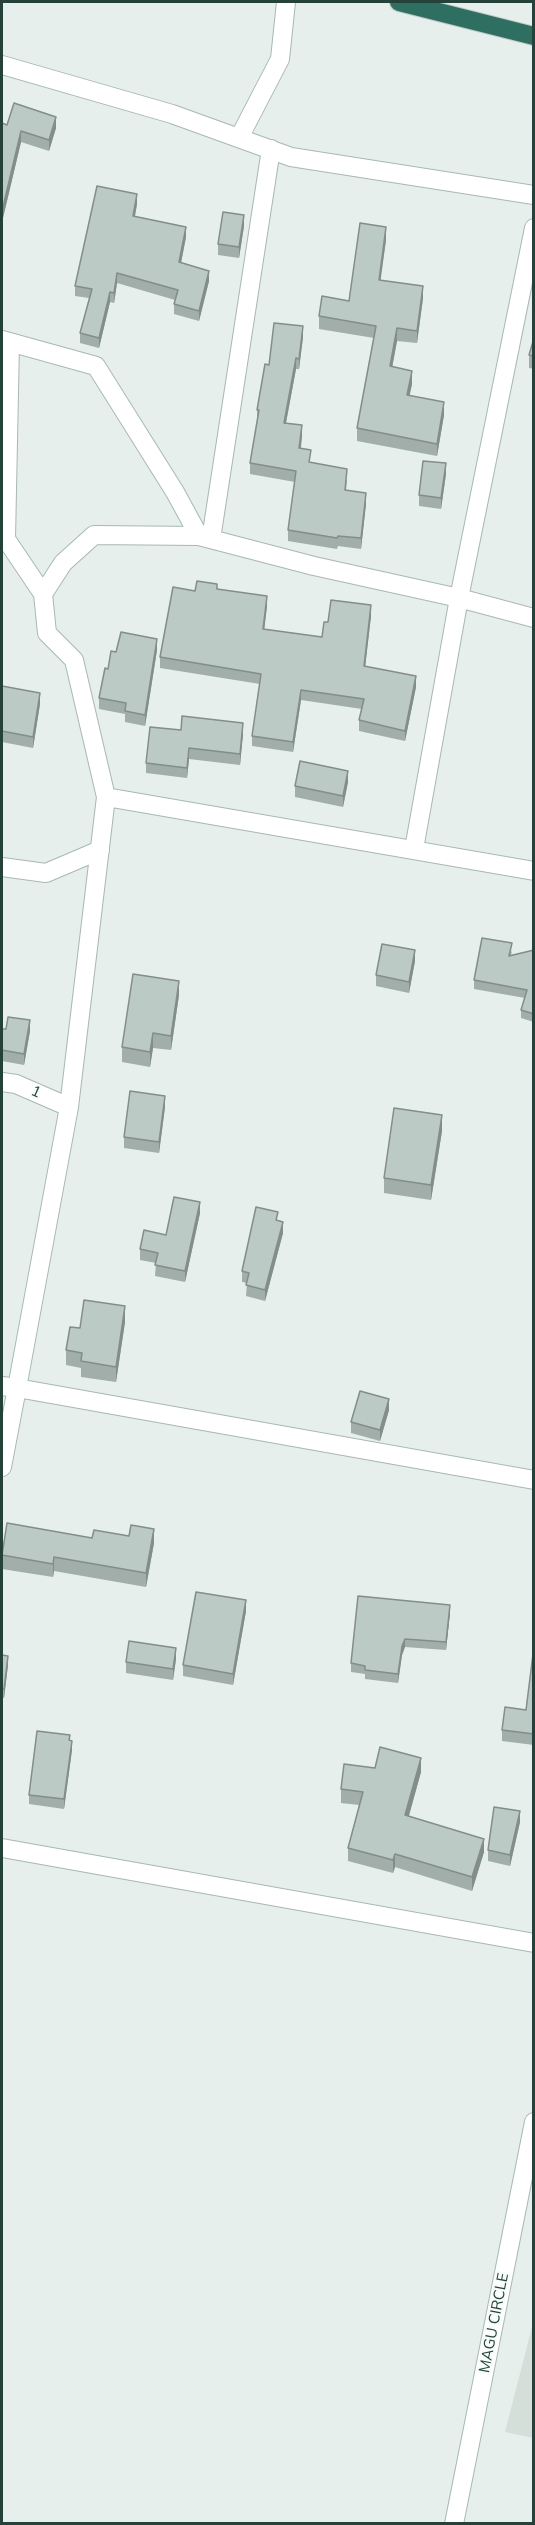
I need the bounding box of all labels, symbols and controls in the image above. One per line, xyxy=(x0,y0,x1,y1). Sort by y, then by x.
street label: 1 xyxy=(28,1082,44,1102)
street label: MAGU CIRCLE xyxy=(476,2272,512,2374)

